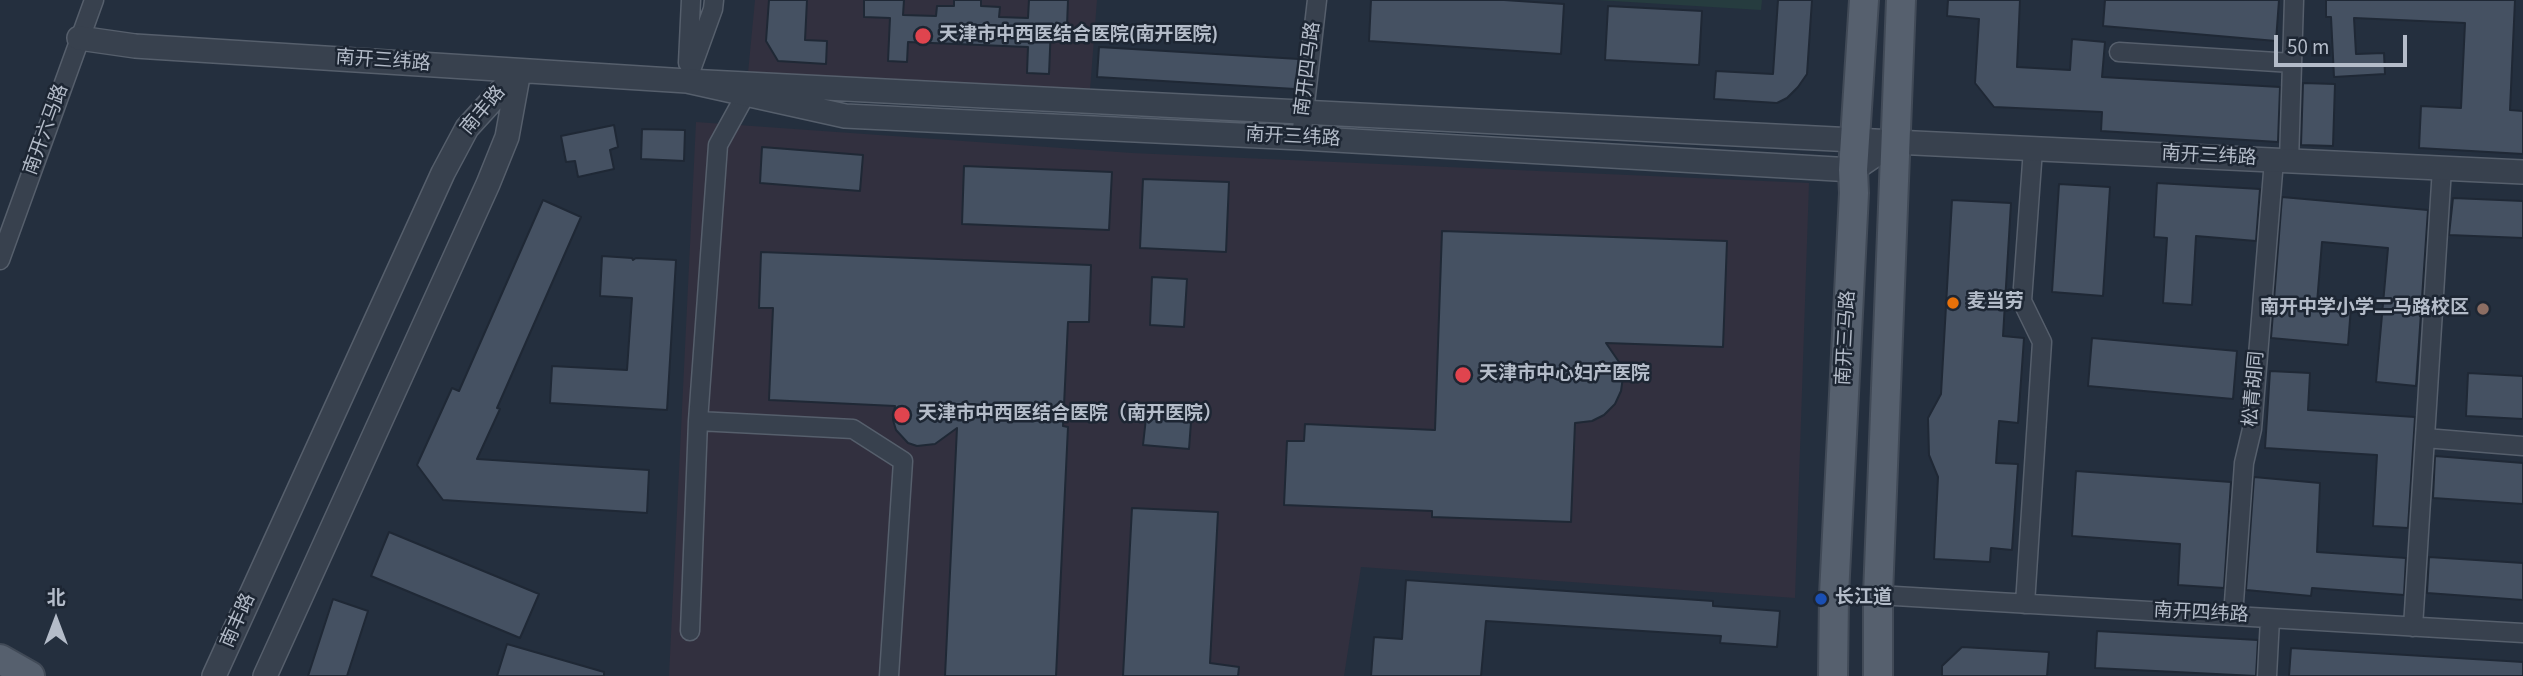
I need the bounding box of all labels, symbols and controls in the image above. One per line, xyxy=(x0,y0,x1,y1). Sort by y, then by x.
street label: 南开四马路 xyxy=(1292,20,1326,118)
scale bar xyxy=(2278,21,2411,65)
place label: 天津市中西医结合医院(南开医院) xyxy=(939,25,1218,47)
marker: 天津市中西医结合医院(南开医院) xyxy=(913,26,933,46)
text: 50 m xyxy=(2287,32,2329,62)
street label: 南开三纬路 xyxy=(335,47,431,77)
street label: 南开六马路 xyxy=(20,81,74,179)
street label: 南丰路 xyxy=(457,82,511,140)
street label: 南开三纬路 xyxy=(1245,124,1341,152)
street label: 南开三纬路 xyxy=(2161,143,2257,171)
street label: 南开三马路 xyxy=(1833,290,1861,386)
place label: 麦当劳 xyxy=(1967,292,2024,314)
marker: 麦当劳 xyxy=(1945,295,1961,311)
place label: 南开中学小学二马路校区 xyxy=(2260,298,2469,320)
marker: 南开中学小学二马路校区 xyxy=(2475,301,2491,317)
street label: 松青胡同 xyxy=(2240,350,2270,428)
place label: 天津市中心妇产医院 xyxy=(1479,364,1650,386)
marker: 天津市中心妇产医院 xyxy=(1453,365,1473,385)
place label: 天津市中西医结合医院（南开医院） xyxy=(918,404,1222,426)
marker: 天津市中西医结合医院（南开医院） xyxy=(892,405,912,425)
north arrow xyxy=(21,585,91,655)
text: 北 xyxy=(46,585,66,612)
place label: 长江道 xyxy=(1835,588,1892,610)
street label: 南丰路 xyxy=(217,590,261,652)
marker: 长江道 xyxy=(1813,591,1829,607)
street label: 南开四纬路 xyxy=(2153,600,2249,628)

